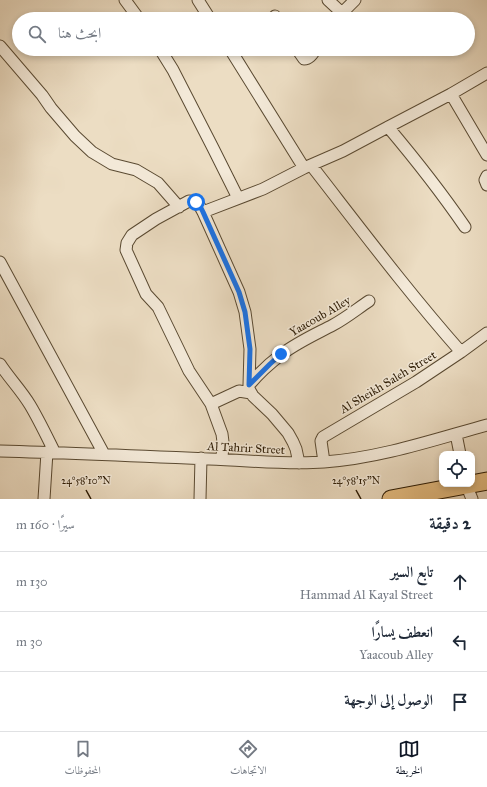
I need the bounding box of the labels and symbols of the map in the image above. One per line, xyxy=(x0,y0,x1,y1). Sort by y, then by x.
route start xyxy=(187,193,205,211)
street label: Yaacoub Alley xyxy=(287,293,353,339)
route end xyxy=(272,345,290,363)
street label: Al Sheikh Saleh Street xyxy=(336,347,439,417)
street label: Al Tahrir Street xyxy=(206,439,286,457)
text: 24°58'10"N xyxy=(61,475,111,487)
text: 24°58'15"N xyxy=(332,475,381,487)

